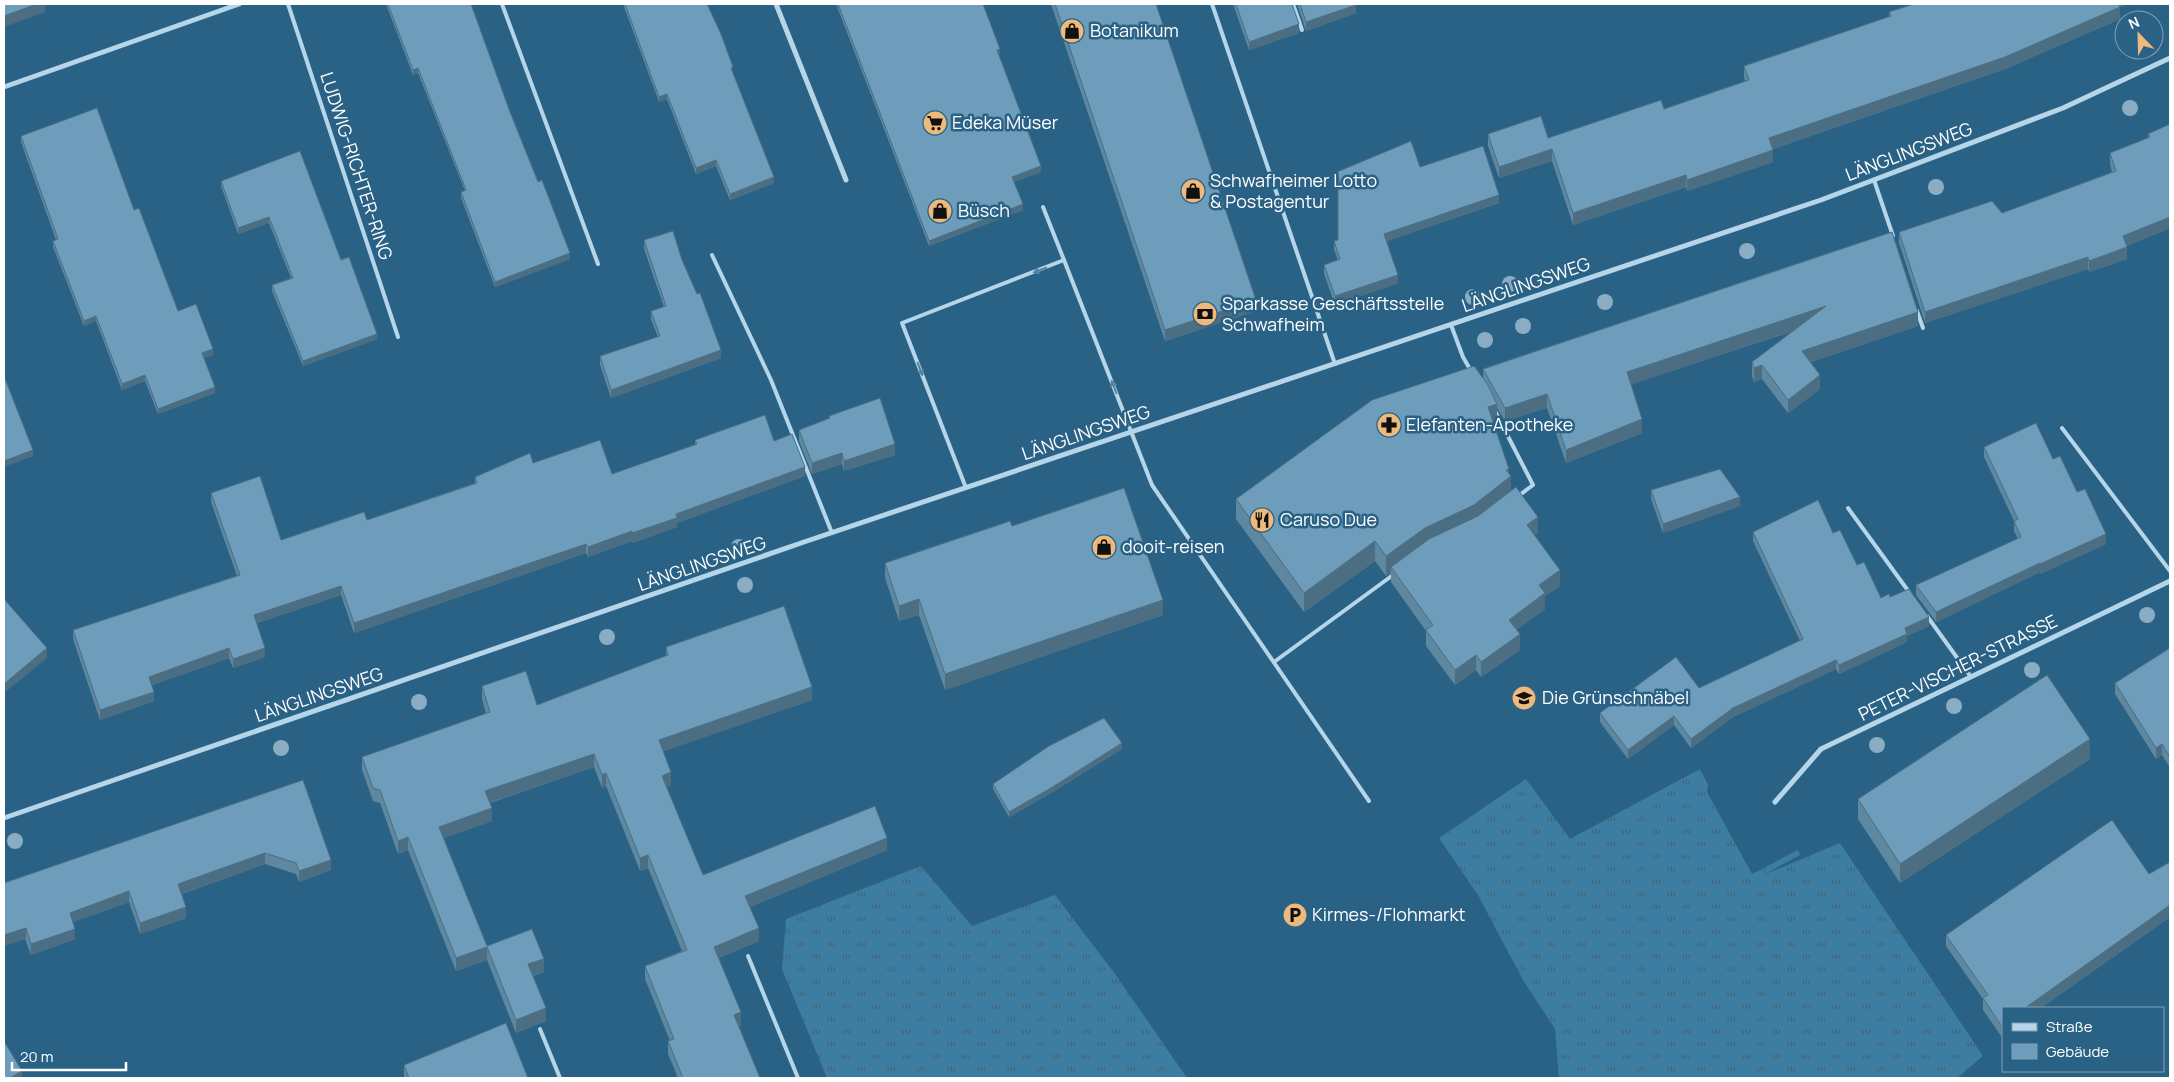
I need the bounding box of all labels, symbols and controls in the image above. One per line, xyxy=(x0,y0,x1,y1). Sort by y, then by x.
north arrow xyxy=(2114,10,2164,60)
text: N xyxy=(2125,12,2142,33)
shop icon: Botanikum xyxy=(1059,18,1085,44)
place label: Botanikum xyxy=(1090,18,1179,42)
street label: LUDWIG-RICHTER-RING xyxy=(315,69,399,263)
supermarket icon: Edeka Müser xyxy=(922,110,948,136)
place label: Edeka Müser xyxy=(952,110,1059,134)
street label: LÄNGLINGSWEG xyxy=(1842,116,1976,186)
place label: Schwafheimer Lotto & Postagentur xyxy=(1210,168,1377,213)
shop icon: Schwafheimer Lotto & Postagentur xyxy=(1180,178,1206,204)
shop icon: Büsch xyxy=(927,198,953,224)
place label: Büsch xyxy=(958,198,1010,222)
street label: LÄNGLINGSWEG xyxy=(1458,251,1593,317)
one-way arrow xyxy=(1032,266,1047,274)
place label: Sparkasse Geschäftsstelle Schwafheim xyxy=(1222,291,1444,336)
bank icon: Sparkasse Geschäftsstelle Schwafheim xyxy=(1192,301,1218,327)
one-way arrow xyxy=(916,362,924,377)
one-way arrow xyxy=(1109,380,1117,394)
street label: LÄNGLINGSWEG xyxy=(1018,399,1153,465)
pharmacy icon: Elefanten-Apotheke xyxy=(1376,412,1402,438)
place label: Elefanten-Apotheke xyxy=(1406,412,1573,436)
restaurant icon: Caruso Due xyxy=(1249,507,1275,533)
place label: Caruso Due xyxy=(1280,507,1377,531)
street label: LÄNGLINGSWEG xyxy=(634,530,769,596)
shop icon: dooit-reisen xyxy=(1091,534,1117,560)
place label: dooit-reisen xyxy=(1122,534,1224,558)
street label: PETER-VISCHER-STRASSE xyxy=(1854,608,2061,726)
street label: LÄNGLINGSWEG xyxy=(251,661,386,727)
school or university icon: Die Grünschnäbel xyxy=(1511,685,1537,711)
place label: Die Grünschnäbel xyxy=(1542,685,1689,709)
parking icon: Kirmes-/Flohmarkt xyxy=(1282,902,1308,928)
place label: Kirmes-/Flohmarkt xyxy=(1312,902,1466,926)
legend xyxy=(2002,1007,2164,1072)
text: Straße xyxy=(2046,1016,2093,1037)
scale bar xyxy=(12,1040,126,1072)
text: Gebäude xyxy=(2046,1041,2109,1062)
text: 20 m xyxy=(20,1046,53,1067)

